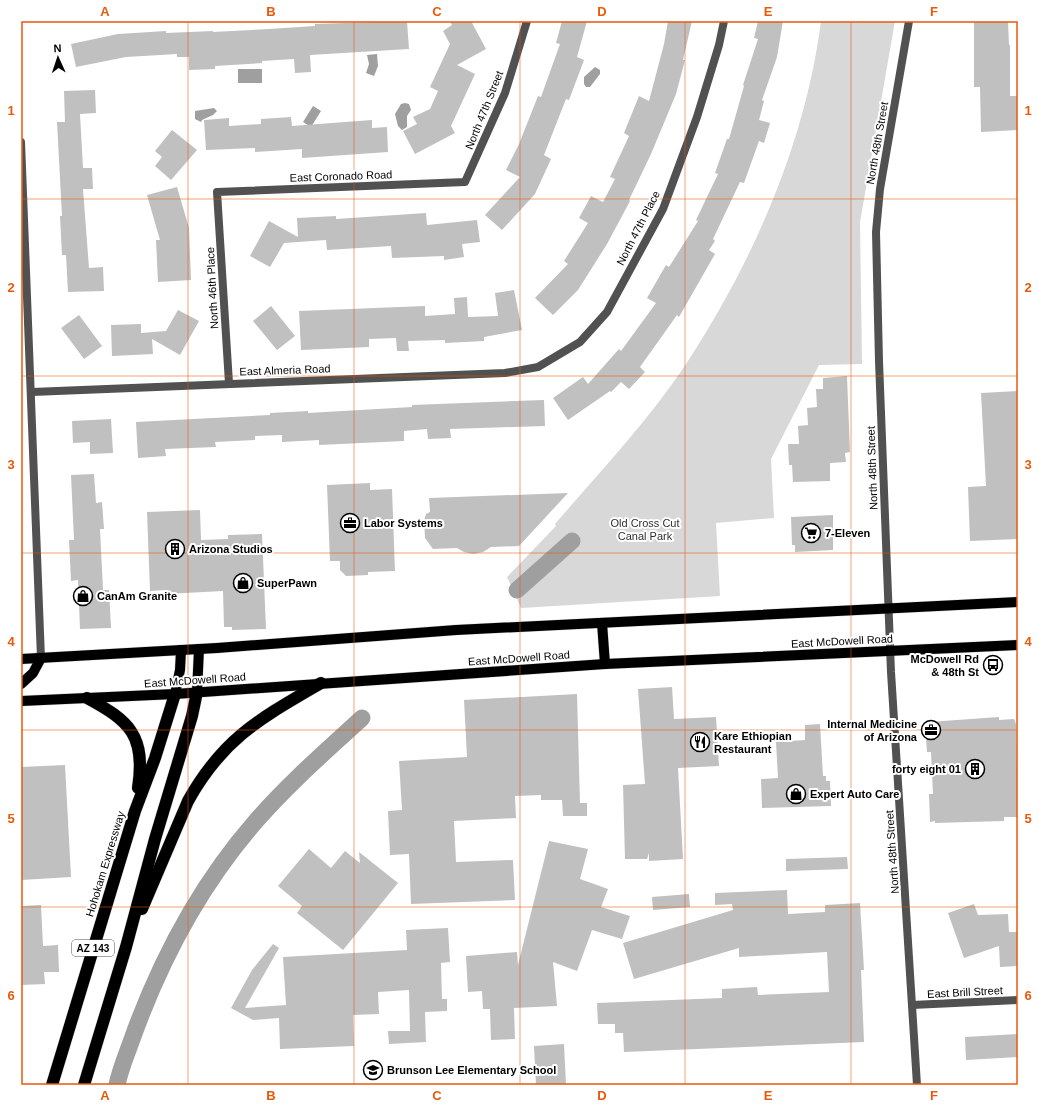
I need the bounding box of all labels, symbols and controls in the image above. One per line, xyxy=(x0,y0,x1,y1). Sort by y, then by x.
text: A xyxy=(100,4,110,19)
text: B xyxy=(266,4,276,19)
text: C xyxy=(432,4,442,19)
text: D xyxy=(597,4,607,19)
text: E xyxy=(764,4,773,19)
text: F xyxy=(930,4,938,19)
north arrow xyxy=(38,38,78,78)
text: N xyxy=(53,42,62,54)
street label: North 47th Street xyxy=(463,69,505,151)
street label: North 48th Street xyxy=(864,101,890,185)
text: 1 xyxy=(7,103,15,118)
text: 1 xyxy=(1024,103,1032,118)
street label: East Coronado Road xyxy=(289,168,393,184)
street label: North 47th Place xyxy=(614,189,662,267)
street label: North 46th Place xyxy=(204,247,220,329)
text: 2 xyxy=(7,280,15,295)
text: 2 xyxy=(1024,280,1032,295)
street label: East Almeria Road xyxy=(239,362,331,378)
street label: North 48th Street xyxy=(865,426,879,510)
text: 3 xyxy=(7,457,15,472)
text: 3 xyxy=(1024,457,1032,472)
office icon: Labor Systems xyxy=(339,512,361,534)
place label: Labor Systems xyxy=(364,517,443,529)
park label: Old Cross Cut Canal Park xyxy=(610,517,680,542)
supermarket icon: 7-Eleven xyxy=(800,522,822,544)
place label: 7-Eleven xyxy=(825,527,871,539)
building icon: Arizona Studios xyxy=(164,538,186,560)
place label: Arizona Studios xyxy=(189,543,273,555)
shop icon: SuperPawn xyxy=(232,572,254,594)
place label: SuperPawn xyxy=(257,577,317,589)
shop icon: CanAm Granite xyxy=(72,585,94,607)
place label: CanAm Granite xyxy=(97,590,177,602)
street label: East McDowell Road xyxy=(791,632,893,650)
text: 4 xyxy=(7,634,15,649)
text: 4 xyxy=(1024,634,1032,649)
street label: East McDowell Road xyxy=(468,648,570,668)
place label: McDowell Rd & 48th St xyxy=(911,653,979,678)
bus stop icon: McDowell Rd & 48th St xyxy=(982,654,1004,676)
street label: East McDowell Road xyxy=(144,670,246,690)
place label: Internal Medicine of Arizona xyxy=(827,718,918,743)
office icon: Internal Medicine of Arizona xyxy=(920,719,942,741)
place label: Kare Ethiopian Restaurant xyxy=(714,730,792,755)
restaurant icon: Kare Ethiopian Restaurant xyxy=(689,731,711,753)
building icon: forty eight 01 xyxy=(964,758,986,780)
place label: forty eight 01 xyxy=(892,763,961,775)
shop icon: Expert Auto Care xyxy=(785,783,807,805)
place label: Expert Auto Care xyxy=(810,788,899,800)
street label: Hohokam Expressway xyxy=(83,809,127,918)
street label: North 48th Street xyxy=(883,810,901,894)
text: 5 xyxy=(7,811,15,826)
text: 5 xyxy=(1024,811,1032,826)
road number: AZ 143 xyxy=(72,940,114,956)
street label: East Brill Street xyxy=(927,984,1003,1000)
text: 6 xyxy=(7,988,15,1003)
text: 6 xyxy=(1024,988,1032,1003)
school or university icon: Brunson Lee Elementary School xyxy=(362,1059,384,1081)
place label: Brunson Lee Elementary School xyxy=(387,1064,556,1076)
text: A xyxy=(100,1088,110,1103)
text: B xyxy=(266,1088,276,1103)
text: C xyxy=(432,1088,442,1103)
text: D xyxy=(597,1088,607,1103)
text: E xyxy=(764,1088,773,1103)
text: F xyxy=(930,1088,938,1103)

